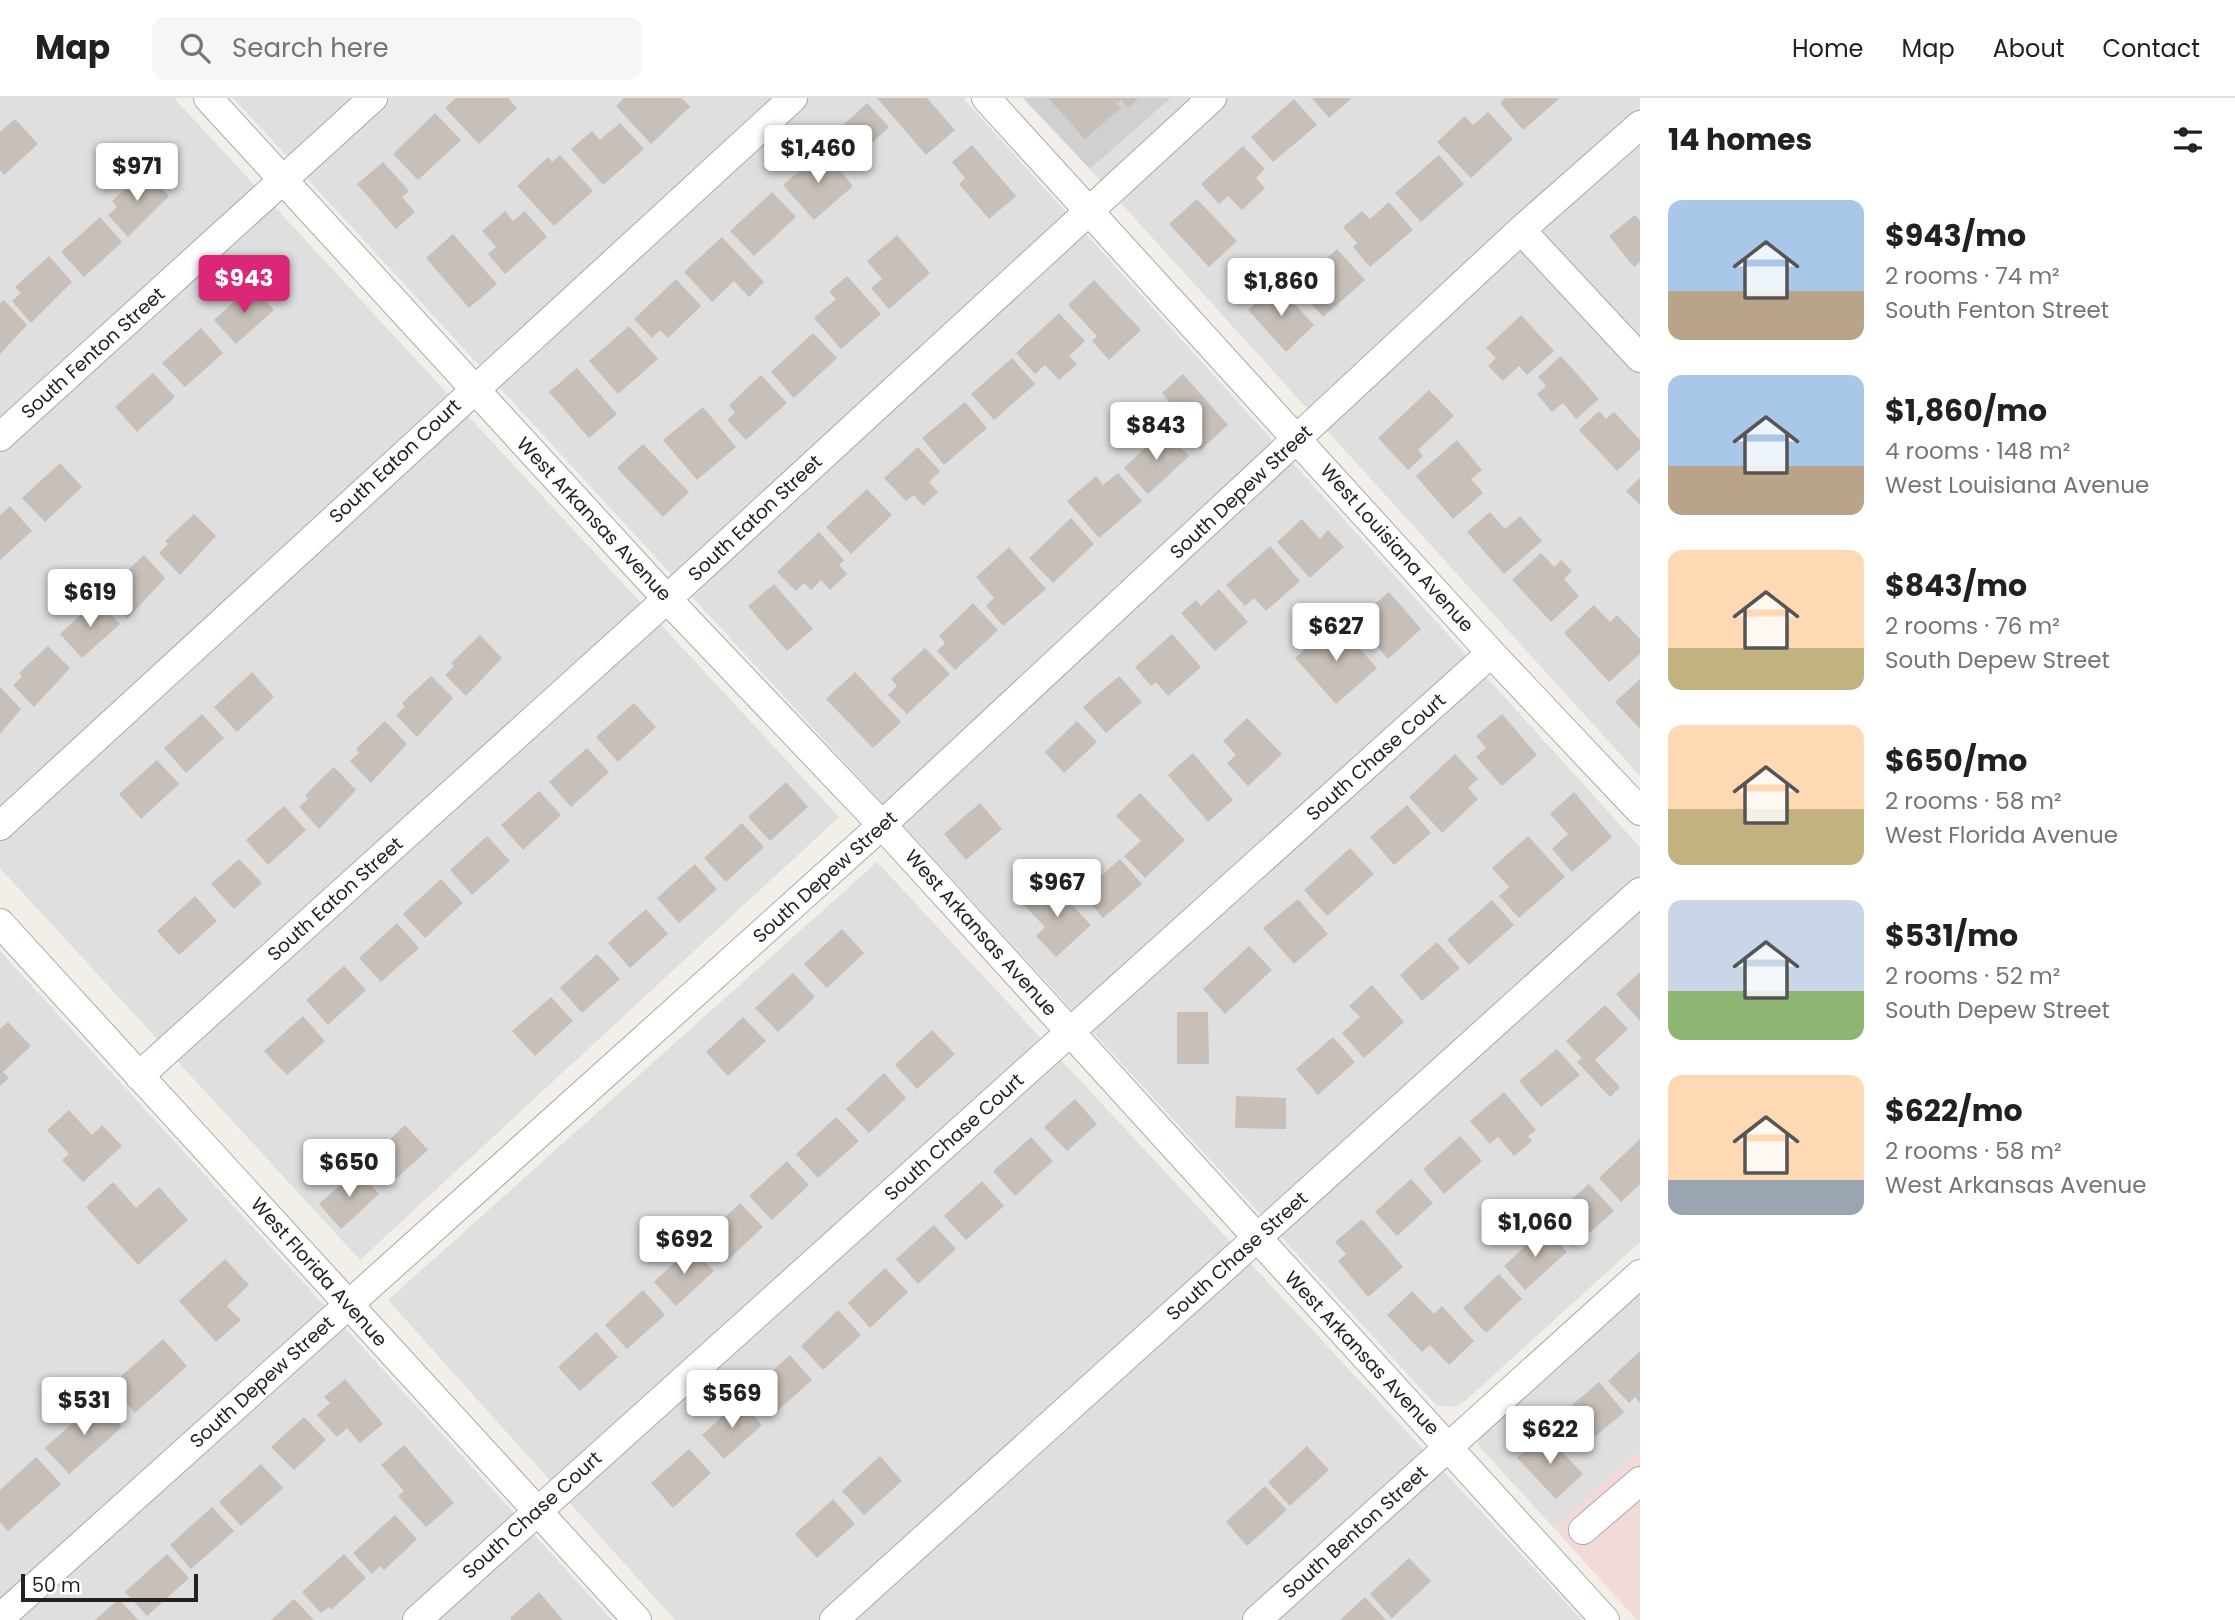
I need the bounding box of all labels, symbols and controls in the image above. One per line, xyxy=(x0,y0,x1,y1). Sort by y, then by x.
search box xyxy=(152,17,642,80)
text: Map xyxy=(35,24,110,71)
icon: search xyxy=(176,29,214,67)
text: Search here xyxy=(232,30,389,66)
text: Home xyxy=(1792,32,1864,65)
text: Map xyxy=(1902,32,1955,65)
text: About xyxy=(1993,32,2064,65)
text: Contact xyxy=(2102,32,2200,65)
text: 14 homes xyxy=(1668,118,1812,161)
icon: filters xyxy=(2169,121,2207,159)
pin: $1,460 xyxy=(761,126,875,185)
text: $1,460 xyxy=(780,132,856,164)
pin: $971 xyxy=(96,144,178,203)
text: $971 xyxy=(112,150,162,182)
text: $943/mo xyxy=(1885,214,2026,257)
icon: home xyxy=(1724,228,1808,312)
pin: $943 xyxy=(203,256,285,315)
pin: $1,860 xyxy=(1224,258,1338,318)
text: 2 rooms · 74 m² xyxy=(1885,260,2060,292)
text: $943 xyxy=(215,262,273,294)
text: $1,860 xyxy=(1244,265,1318,297)
street label: South Fenton Street xyxy=(15,281,171,425)
text: South Fenton Street xyxy=(1885,294,2109,326)
text: $1,860/mo xyxy=(1885,389,2047,432)
street label: South Eaton Court xyxy=(323,393,467,529)
pin: $843 xyxy=(1115,402,1197,462)
icon: home xyxy=(1724,403,1808,487)
text: $843 xyxy=(1126,409,1186,441)
street label: South Depew Street xyxy=(1164,419,1318,565)
street label: West Arkansas Avenue xyxy=(510,431,678,607)
text: 4 rooms · 148 m² xyxy=(1885,435,2070,467)
street label: South Eaton Street xyxy=(682,449,828,587)
street label: West Louisiana Avenue xyxy=(1314,458,1480,638)
text: West Louisiana Avenue xyxy=(1885,469,2149,501)
text: $843/mo xyxy=(1885,564,2027,607)
pin: $619 xyxy=(49,570,131,629)
text: $619 xyxy=(64,576,116,608)
icon: home xyxy=(1724,578,1808,662)
pin: $627 xyxy=(1295,603,1377,663)
text: $627 xyxy=(1308,610,1364,642)
text: 2 rooms · 76 m² xyxy=(1885,610,2060,642)
text: South Depew Street xyxy=(1885,644,2110,676)
street label: South Chase Court xyxy=(1300,687,1452,827)
text: $650/mo xyxy=(1885,739,2027,782)
icon: home xyxy=(1724,753,1808,837)
text: 2 rooms · 58 m² xyxy=(1885,785,2062,817)
street label: South Depew Street xyxy=(747,805,903,949)
text: West Florida Avenue xyxy=(1885,819,2118,851)
street label: South Eaton Street xyxy=(261,831,409,967)
street label: West Arkansas Avenue xyxy=(899,844,1063,1022)
pin: $967 xyxy=(1016,860,1098,919)
text: $967 xyxy=(1029,866,1085,898)
text: $531/mo xyxy=(1885,914,2018,957)
icon: home xyxy=(1724,928,1808,1012)
text: 2 rooms · 52 m² xyxy=(1885,960,2060,992)
text: South Depew Street xyxy=(1885,994,2110,1026)
street label: South Chase Court xyxy=(878,1067,1030,1207)
text: $622/mo xyxy=(1885,1089,2023,1132)
icon: home xyxy=(1724,1103,1808,1187)
text: 2 rooms · 58 m² xyxy=(1885,1135,2062,1167)
pin: $650 xyxy=(308,1140,390,1199)
text: $650 xyxy=(319,1146,379,1178)
text: West Arkansas Avenue xyxy=(1885,1169,2147,1201)
street label: South Chase Street xyxy=(1160,1185,1314,1327)
street label: West Florida Avenue xyxy=(245,1191,393,1353)
pin: $1,060 xyxy=(1478,1200,1592,1259)
text: $1,060 xyxy=(1497,1206,1573,1238)
pin: $692 xyxy=(643,1216,725,1276)
text: $692 xyxy=(655,1223,713,1255)
street label: West Arkansas Avenue xyxy=(1278,1265,1446,1441)
street label: South Depew Street xyxy=(184,1310,340,1454)
pin: $569 xyxy=(691,1370,773,1430)
text: $569 xyxy=(703,1377,761,1409)
pin: $531 xyxy=(43,1378,125,1437)
text: $531 xyxy=(58,1384,110,1416)
pin: $622 xyxy=(1509,1406,1591,1466)
text: $622 xyxy=(1522,1413,1578,1445)
street label: South Chase Court xyxy=(456,1445,608,1585)
street label: South Benton Street xyxy=(1276,1459,1434,1605)
scale bar xyxy=(21,1571,198,1603)
text: 50 m xyxy=(32,1572,81,1599)

